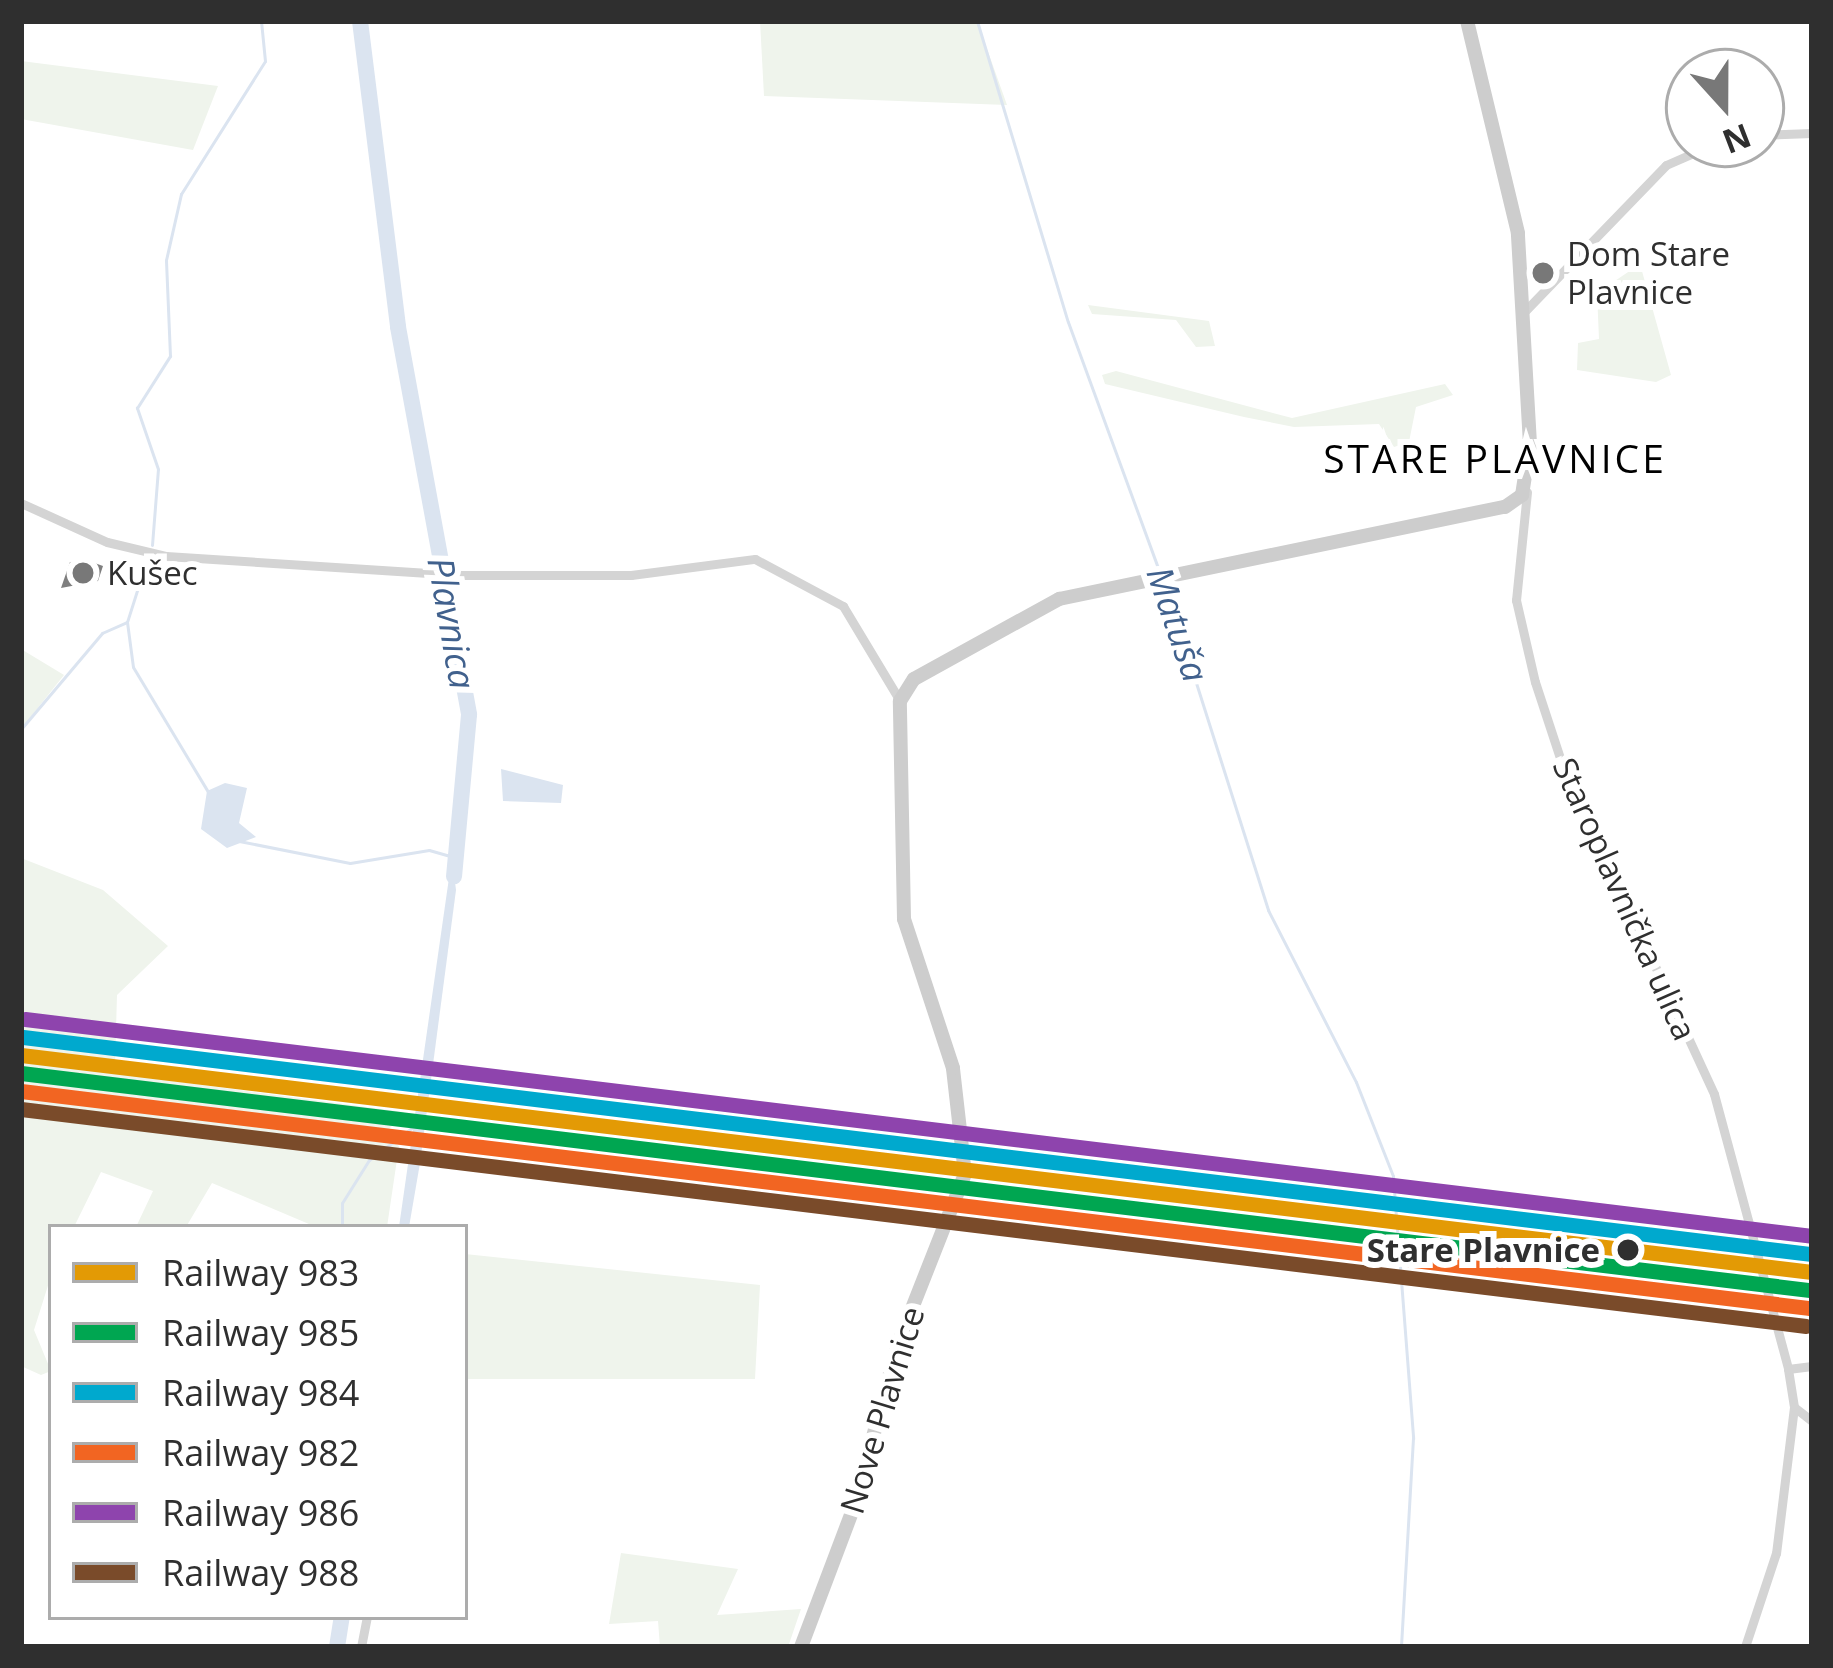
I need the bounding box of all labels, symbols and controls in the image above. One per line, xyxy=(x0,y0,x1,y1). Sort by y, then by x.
north arrow xyxy=(1665,48,1785,168)
text: N xyxy=(1716,113,1758,165)
place label: Dom Stare Plavnice xyxy=(1567,234,1730,312)
marker: Dom Stare Plavnice xyxy=(1530,260,1556,286)
district label: STARE PLAVNICE xyxy=(1323,435,1667,481)
place label: Kušec xyxy=(107,553,198,593)
water label: Plavnica xyxy=(419,554,485,692)
marker: Kušec xyxy=(70,560,96,586)
water label: Matuša xyxy=(1138,561,1218,687)
street label: Staroplavnička ulica xyxy=(1545,752,1705,1046)
legend xyxy=(48,1224,468,1620)
place label: Stare Plavnice xyxy=(1367,1230,1600,1270)
marker: Stare Plavnice xyxy=(1611,1233,1645,1267)
text: Railway 983 xyxy=(162,1248,359,1297)
street label: Nove Plavnice xyxy=(832,1302,932,1518)
text: Railway 985 xyxy=(162,1308,359,1357)
text: Railway 984 xyxy=(162,1368,359,1417)
text: Railway 982 xyxy=(162,1428,359,1477)
text: Railway 986 xyxy=(162,1488,359,1537)
text: Railway 988 xyxy=(162,1548,359,1597)

